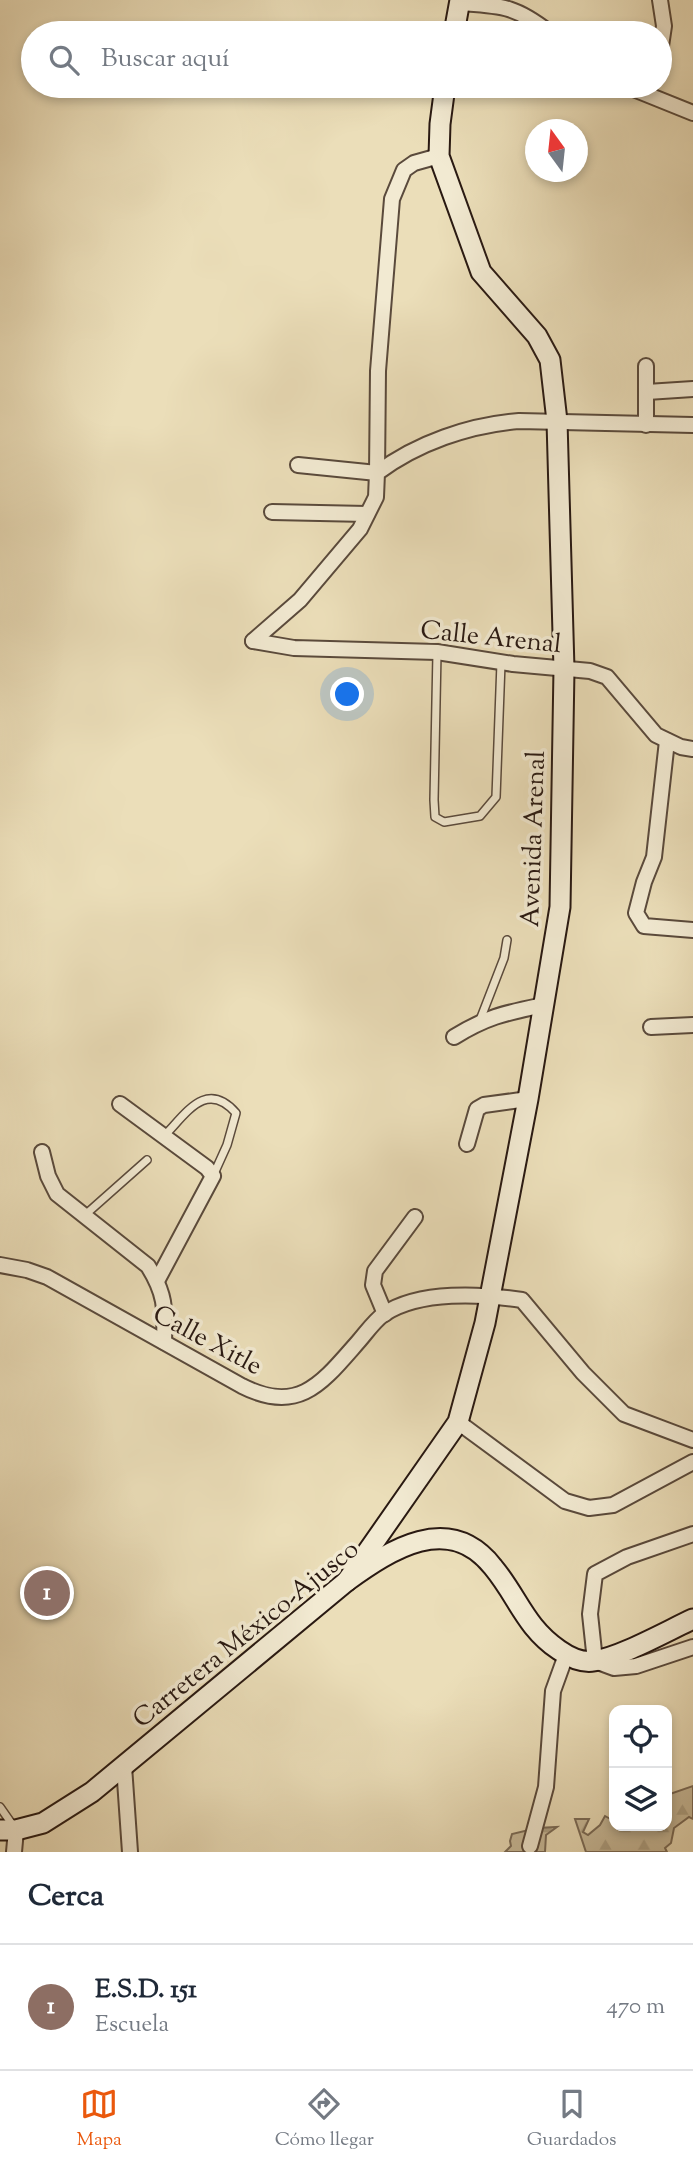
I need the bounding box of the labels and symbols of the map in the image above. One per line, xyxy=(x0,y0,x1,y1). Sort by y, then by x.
north arrow xyxy=(525,119,588,182)
street label: Calle Arenal xyxy=(418,613,563,664)
your location xyxy=(330,677,364,711)
street label: Avenida Arenal xyxy=(513,750,556,928)
street label: Calle Xitle xyxy=(145,1297,268,1386)
street label: Carretera México-Ajusco xyxy=(126,1532,368,1738)
pin: 1 xyxy=(24,1567,70,1619)

